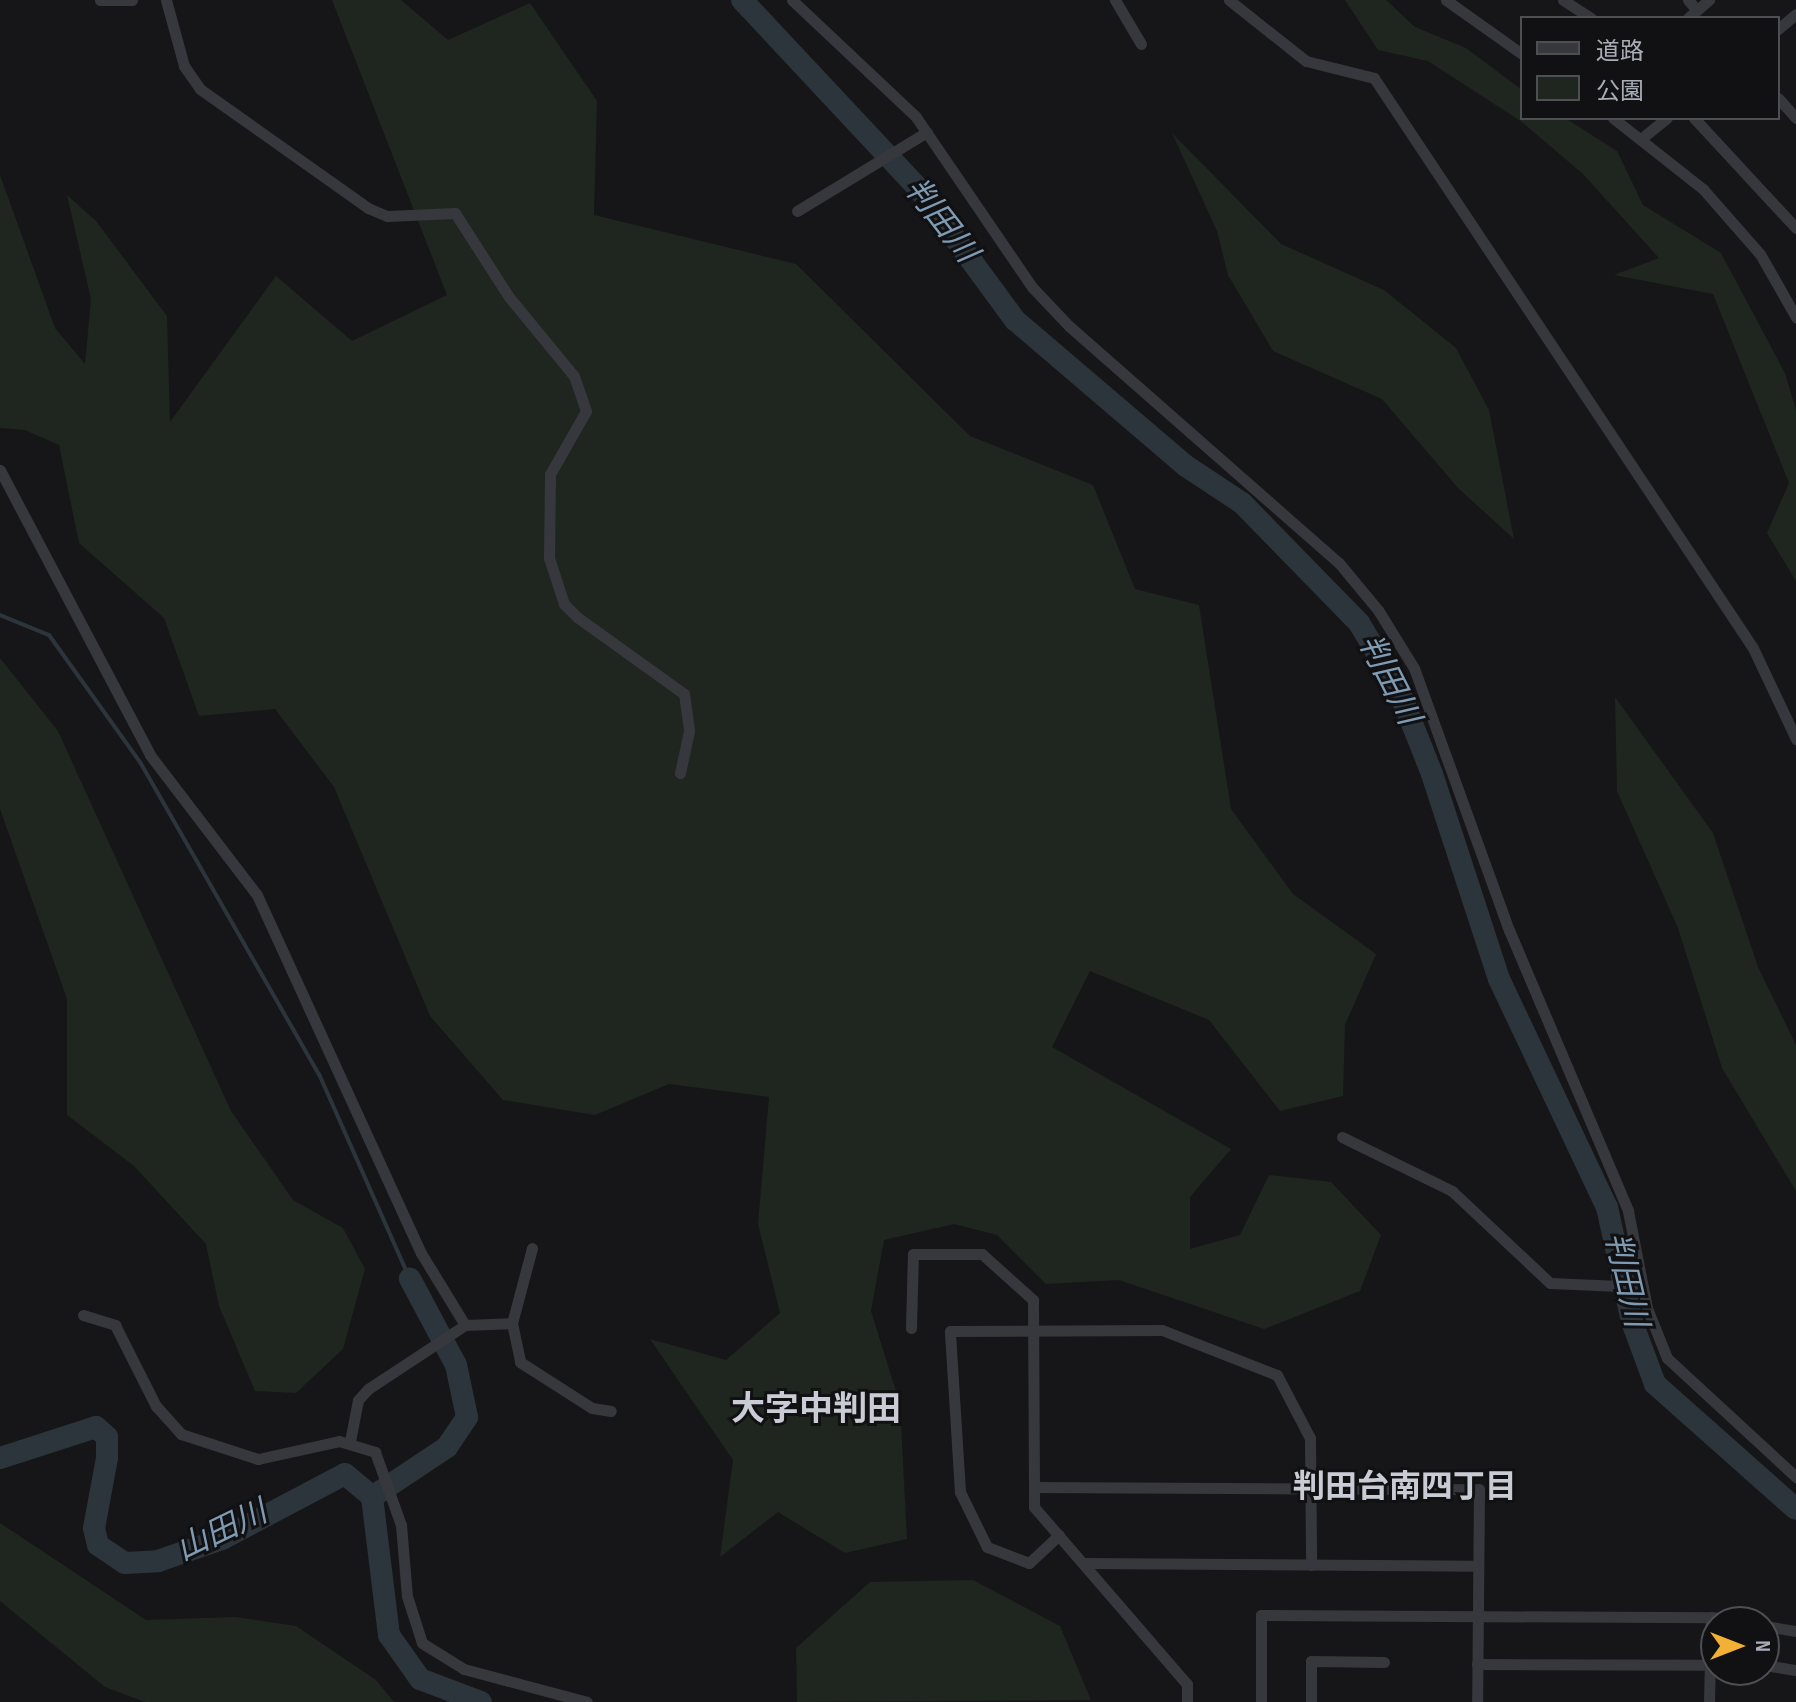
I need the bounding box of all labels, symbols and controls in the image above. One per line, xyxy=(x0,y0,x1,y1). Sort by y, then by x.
legend xyxy=(1520,16,1780,120)
text: 道路 xyxy=(1596,37,1644,66)
text: 公園 xyxy=(1596,77,1644,106)
water label: 判田川 xyxy=(895,171,985,271)
water label: 判田川 xyxy=(1349,629,1427,731)
water label: 判田川 xyxy=(1595,1229,1655,1331)
district label: 大字中判田 xyxy=(731,1390,901,1430)
district label: 判田台南四丁目 xyxy=(1293,1469,1517,1507)
water label: 山田川 xyxy=(170,1494,274,1570)
north arrow xyxy=(1700,1606,1780,1686)
text: N xyxy=(1749,1640,1776,1652)

